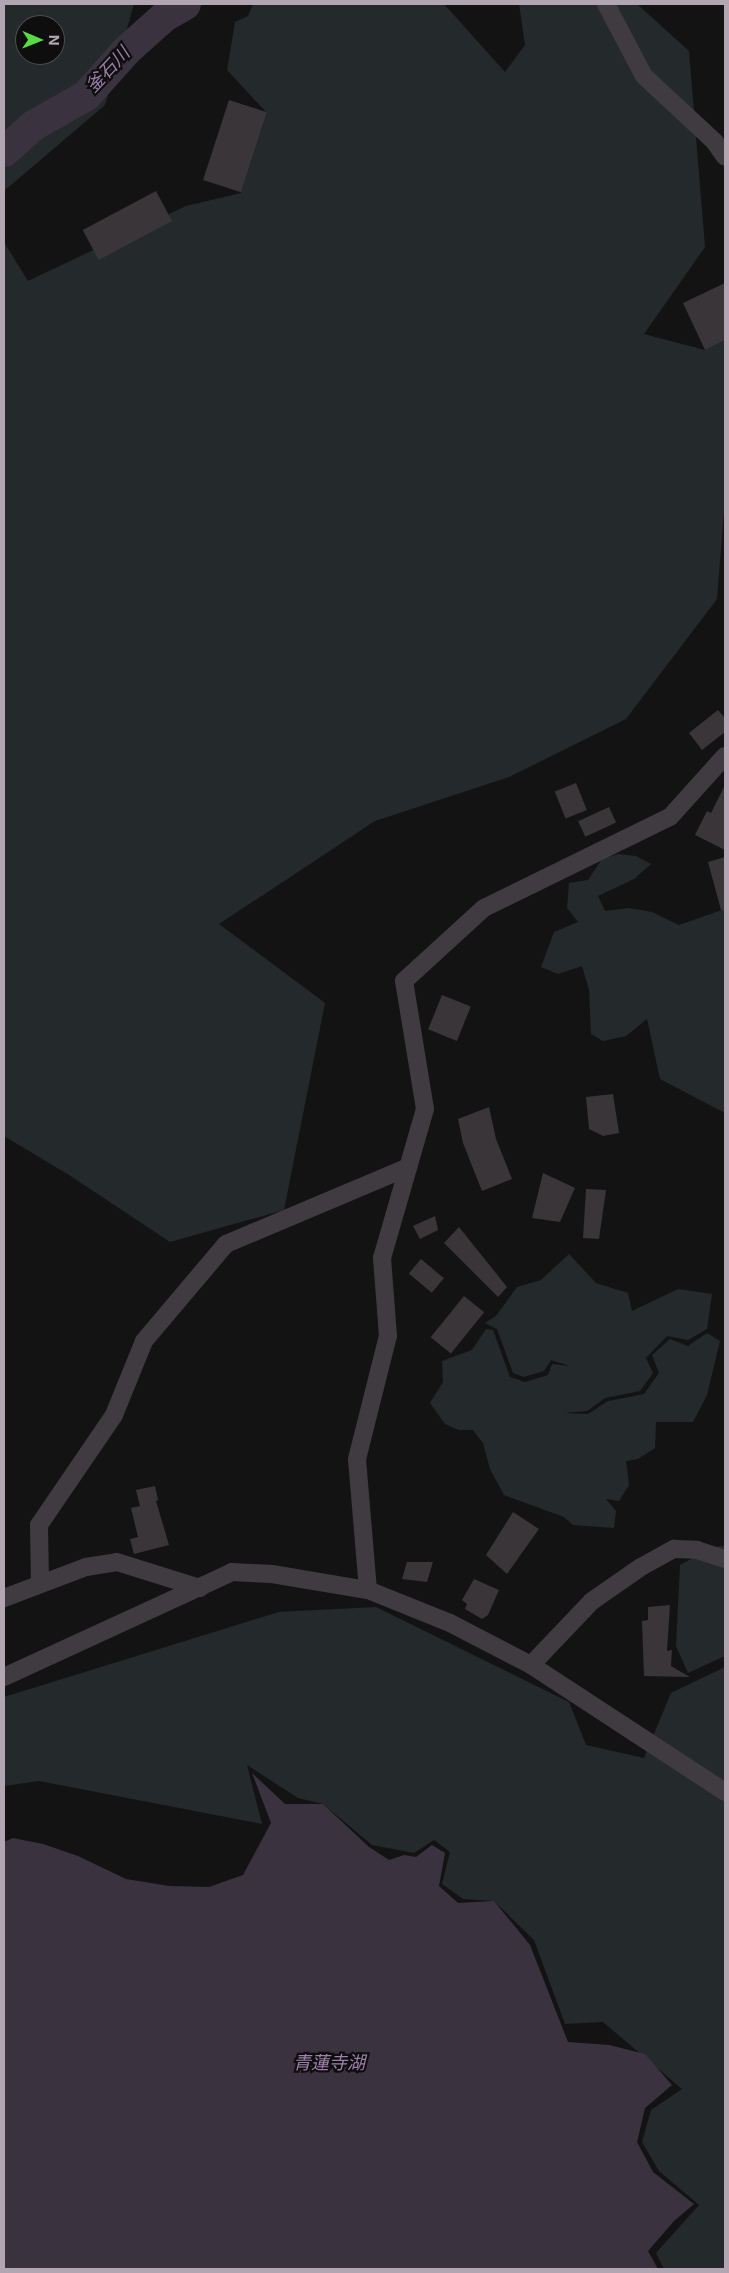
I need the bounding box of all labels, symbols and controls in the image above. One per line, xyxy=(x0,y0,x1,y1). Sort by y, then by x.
north arrow xyxy=(15,15,65,65)
text: N xyxy=(46,35,63,46)
water label: 釜石川 xyxy=(82,43,134,97)
water label: 青蓮寺湖 xyxy=(293,2052,365,2074)

